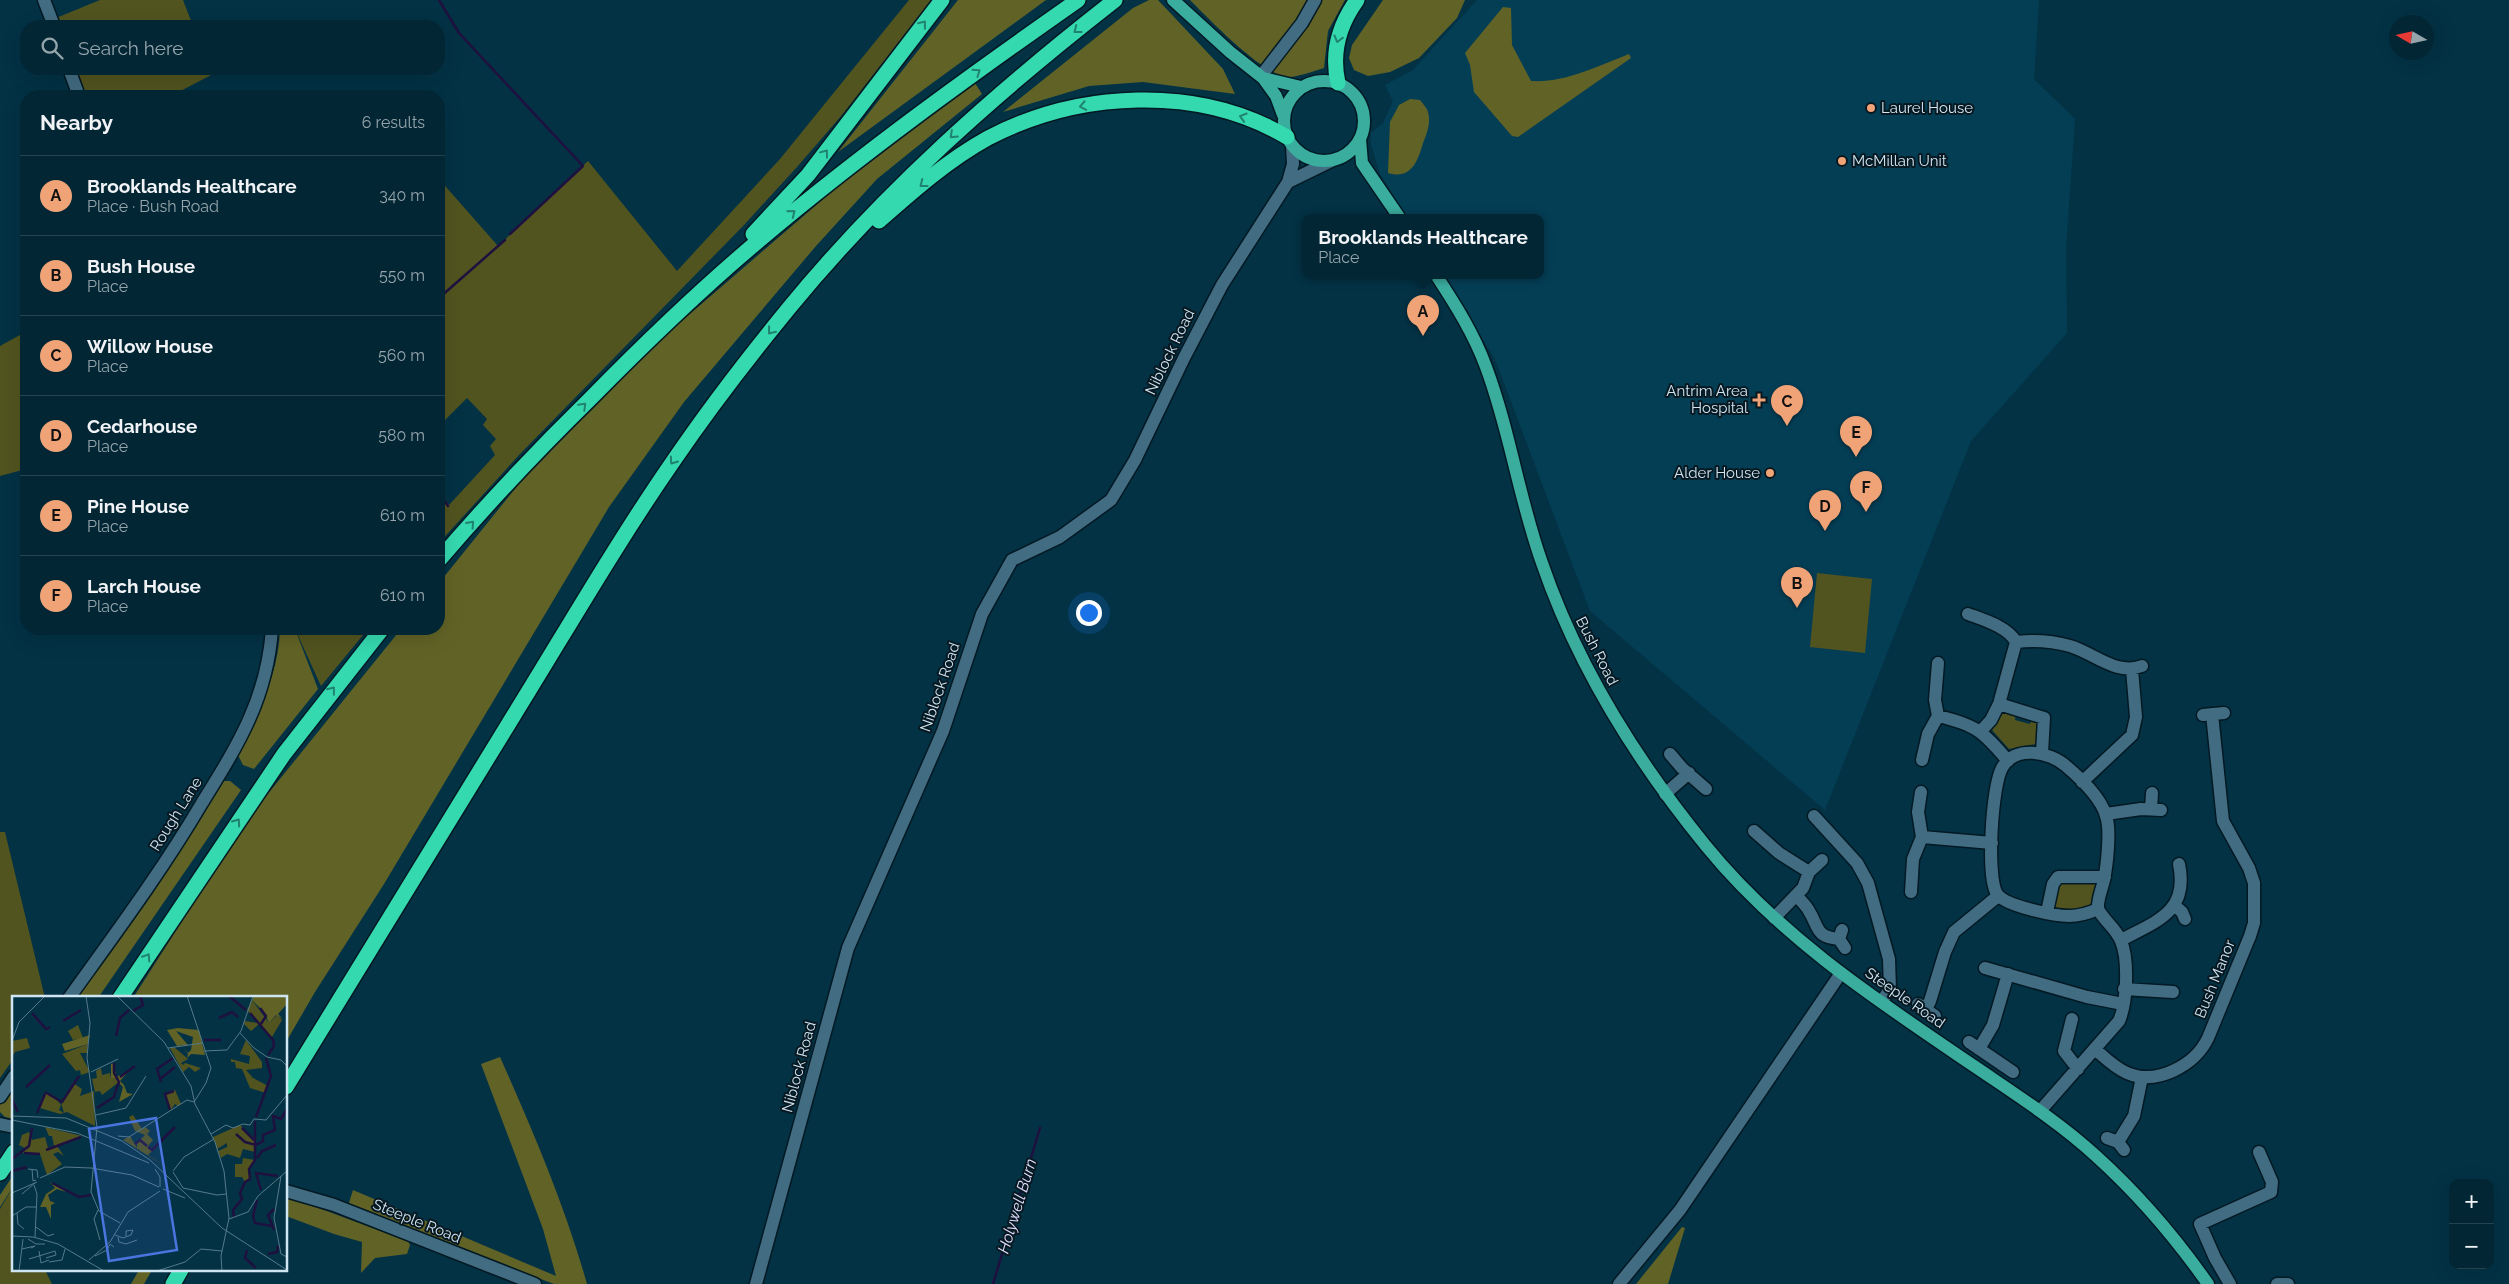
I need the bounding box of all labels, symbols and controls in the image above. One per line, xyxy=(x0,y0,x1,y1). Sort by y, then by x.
north arrow xyxy=(2389,15,2434,60)
search box xyxy=(20,20,445,75)
one-way arrow xyxy=(917,20,926,30)
one-way arrow xyxy=(1073,24,1083,33)
icon: search xyxy=(38,34,66,62)
one-way arrow xyxy=(1333,35,1344,44)
text: Search here xyxy=(78,37,184,59)
one-way arrow xyxy=(971,69,980,78)
place label: Laurel House xyxy=(1881,99,1973,117)
one-way arrow xyxy=(1078,100,1087,111)
marker: Laurel House xyxy=(1865,102,1877,114)
text: Nearby xyxy=(40,110,113,135)
one-way arrow xyxy=(1239,112,1248,122)
text: 6 results xyxy=(362,113,425,132)
one-way arrow xyxy=(950,129,959,138)
one-way arrow xyxy=(819,150,827,159)
place label: McMillan Unit xyxy=(1852,152,1947,170)
marker: McMillan Unit xyxy=(1836,155,1848,167)
text: Brooklands Healthcare xyxy=(87,175,297,197)
one-way arrow xyxy=(919,178,929,187)
text: A xyxy=(51,186,61,205)
text: 340 m xyxy=(379,186,425,205)
text: Place · Bush Road xyxy=(87,197,219,216)
one-way arrow xyxy=(786,211,795,219)
popup xyxy=(1302,214,1544,279)
text: Brooklands Healthcare xyxy=(1318,226,1528,248)
text: Place xyxy=(1318,248,1359,267)
text: Bush House xyxy=(87,255,195,277)
text: B xyxy=(51,266,61,285)
text: 550 m xyxy=(379,266,425,285)
text: Place xyxy=(87,277,128,296)
pin: A xyxy=(1407,295,1439,336)
street label: Niblock Road xyxy=(1142,306,1198,398)
one-way arrow xyxy=(769,325,777,334)
text: Willow House xyxy=(87,335,213,357)
text: C xyxy=(51,346,61,365)
text: 560 m xyxy=(378,346,425,365)
text: Place xyxy=(87,357,128,376)
place label: Antrim Area Hospital xyxy=(1666,382,1749,417)
pin: C xyxy=(1771,385,1803,426)
marker: Antrim Area Hospital xyxy=(1752,393,1766,407)
one-way arrow xyxy=(577,403,586,412)
text: Cedarhouse xyxy=(87,415,197,437)
pin: E xyxy=(1840,416,1872,457)
text: D xyxy=(50,426,62,445)
text: 580 m xyxy=(378,426,425,445)
text: Place xyxy=(87,437,128,456)
one-way arrow xyxy=(670,455,679,464)
place label: Alder House xyxy=(1674,464,1760,482)
marker: Alder House xyxy=(1764,467,1776,479)
pin: F xyxy=(1850,471,1882,512)
pin: D xyxy=(1809,490,1841,531)
text: Pine House xyxy=(87,495,189,517)
text: E xyxy=(51,506,61,525)
text: 610 m xyxy=(380,506,425,525)
text: Place xyxy=(87,517,128,536)
one-way arrow xyxy=(465,520,474,529)
pin: B xyxy=(1781,567,1813,608)
text: Larch House xyxy=(87,575,201,597)
text: F xyxy=(51,586,61,605)
text: 610 m xyxy=(380,586,425,605)
text: Place xyxy=(87,597,128,616)
your location xyxy=(1076,600,1102,626)
street label: Bush Road xyxy=(1572,614,1622,688)
street label: Niblock Road xyxy=(916,640,964,734)
one-way arrow xyxy=(327,687,335,696)
street label: Rough Lane xyxy=(146,774,206,854)
one-way arrow xyxy=(231,818,240,828)
street label: Bush Manor xyxy=(2191,937,2239,1021)
one-way arrow xyxy=(141,953,150,963)
street label: Steeple Road xyxy=(1862,964,1948,1032)
inset map xyxy=(12,996,288,1272)
street label: Niblock Road xyxy=(778,1020,820,1114)
water label: Holywell Burn xyxy=(994,1156,1040,1256)
map controls xyxy=(2449,1179,2494,1269)
button: + xyxy=(2449,1179,2494,1224)
street label: Steeple Road xyxy=(370,1195,464,1247)
button: − xyxy=(2449,1224,2494,1269)

